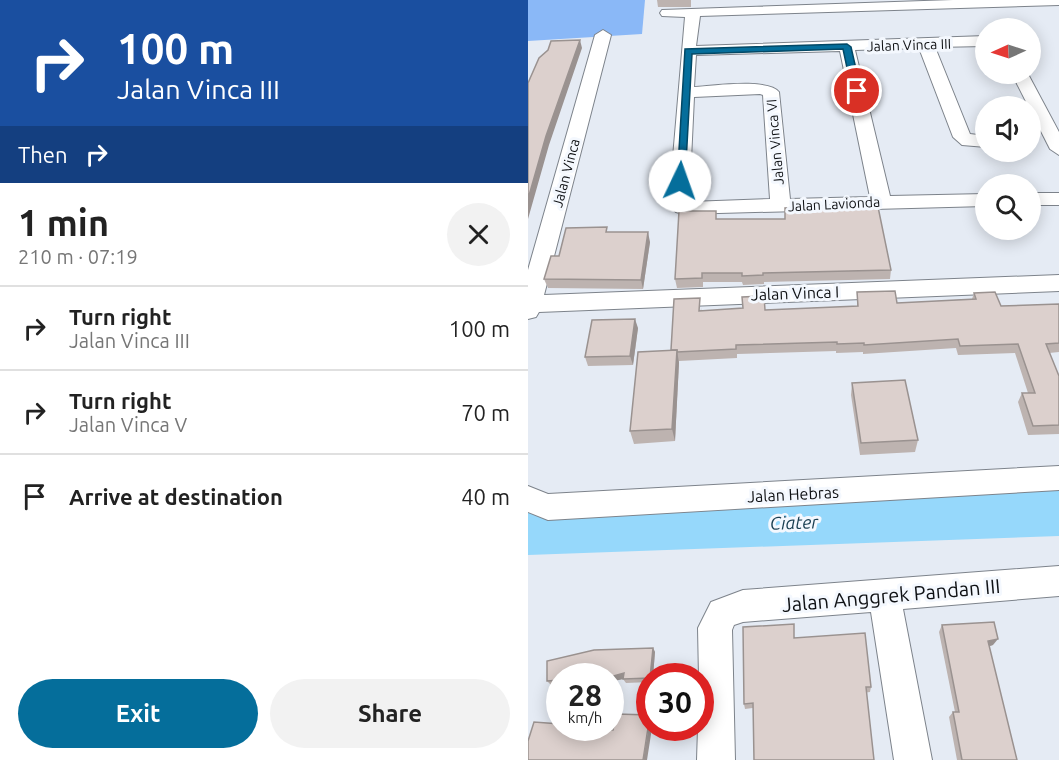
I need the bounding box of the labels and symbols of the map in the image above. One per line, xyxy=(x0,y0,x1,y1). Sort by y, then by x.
north arrow xyxy=(975,18,1041,84)
street label: Jalan Vinca III xyxy=(866,36,952,54)
pin xyxy=(831,65,882,116)
street label: Jalan Vinca VI xyxy=(763,98,787,186)
street label: Jalan Vinca xyxy=(549,137,583,209)
position arrow xyxy=(648,149,712,213)
street label: Jalan Lavionda xyxy=(787,194,881,214)
street label: Jalan Vinca I xyxy=(751,282,839,304)
street label: Jalan Hebras xyxy=(747,483,839,505)
water label: Ciater xyxy=(769,511,820,533)
street label: Jalan Anggrek Pandan III xyxy=(781,574,1001,616)
speed limit sign: 30 xyxy=(636,663,714,741)

